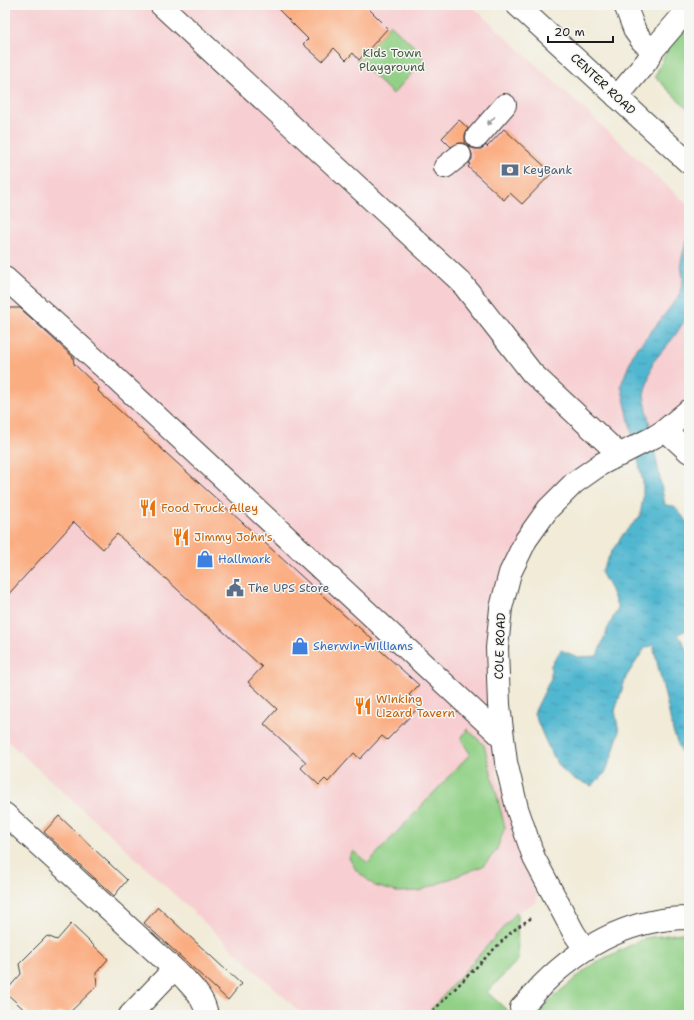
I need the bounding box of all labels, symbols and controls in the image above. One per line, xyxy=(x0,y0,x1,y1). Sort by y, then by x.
scale bar xyxy=(548,18,613,44)
text: 20 m xyxy=(554,24,585,40)
park label: Kids Town Playground xyxy=(359,45,425,75)
street label: CENTER ROAD xyxy=(567,50,639,118)
one-way arrow xyxy=(486,116,496,126)
bank icon: KeyBank xyxy=(500,160,520,180)
place label: KeyBank xyxy=(523,162,572,178)
restaurant icon: Food Truck Alley xyxy=(138,498,158,518)
place label: Food Truck Alley xyxy=(161,500,258,516)
restaurant icon: Jimmy John's xyxy=(171,527,191,547)
place label: Jimmy John's xyxy=(194,529,273,545)
shop icon: Hallmark xyxy=(195,549,215,569)
place label: Hallmark xyxy=(218,551,271,567)
public building icon: The UPS Store xyxy=(225,578,245,598)
place label: The UPS Store xyxy=(248,580,330,596)
street label: COLE ROAD xyxy=(491,612,509,680)
shop icon: Sherwin-Williams xyxy=(290,636,310,656)
place label: Sherwin-Williams xyxy=(313,638,413,654)
place label: Winking Lizard Tavern xyxy=(376,691,455,721)
restaurant icon: Winking Lizard Tavern xyxy=(353,696,373,716)

